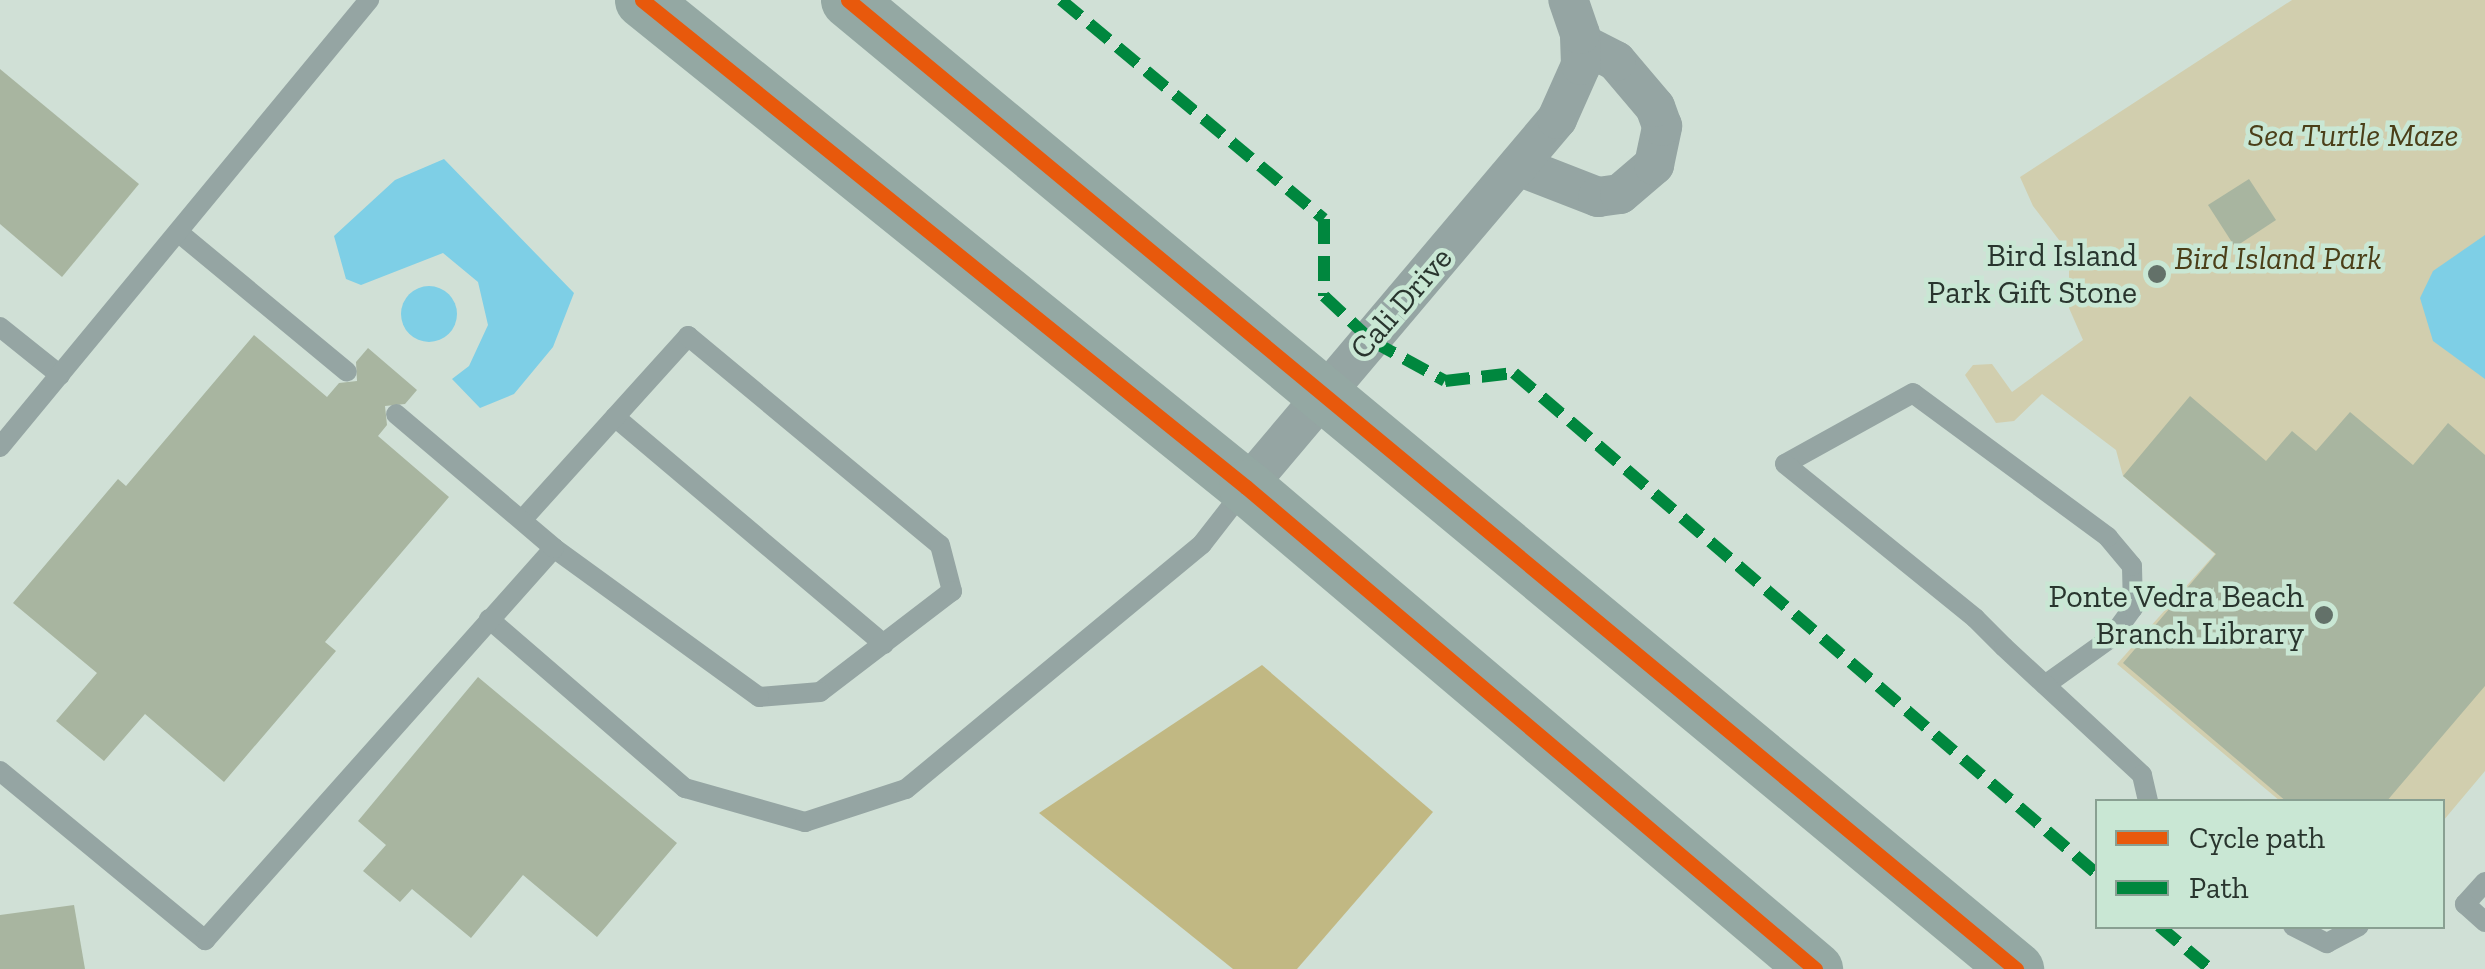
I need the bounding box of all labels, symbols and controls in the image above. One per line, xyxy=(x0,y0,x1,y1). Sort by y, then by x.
park label: Sea Turtle Maze xyxy=(2247,116,2459,154)
place label: Bird Island Park Gift Stone xyxy=(1927,237,2137,312)
street label: Cali Drive xyxy=(1342,239,1460,367)
park label: Bird Island Park xyxy=(2175,239,2381,277)
marker: Bird Island Park Gift Stone xyxy=(2146,263,2168,285)
place label: Ponte Vedra Beach Branch Library xyxy=(2047,578,2304,653)
marker: Ponte Vedra Beach Branch Library xyxy=(2313,604,2335,626)
legend xyxy=(2095,799,2445,929)
text: Cycle path xyxy=(2189,820,2325,856)
text: Path xyxy=(2189,870,2248,906)

